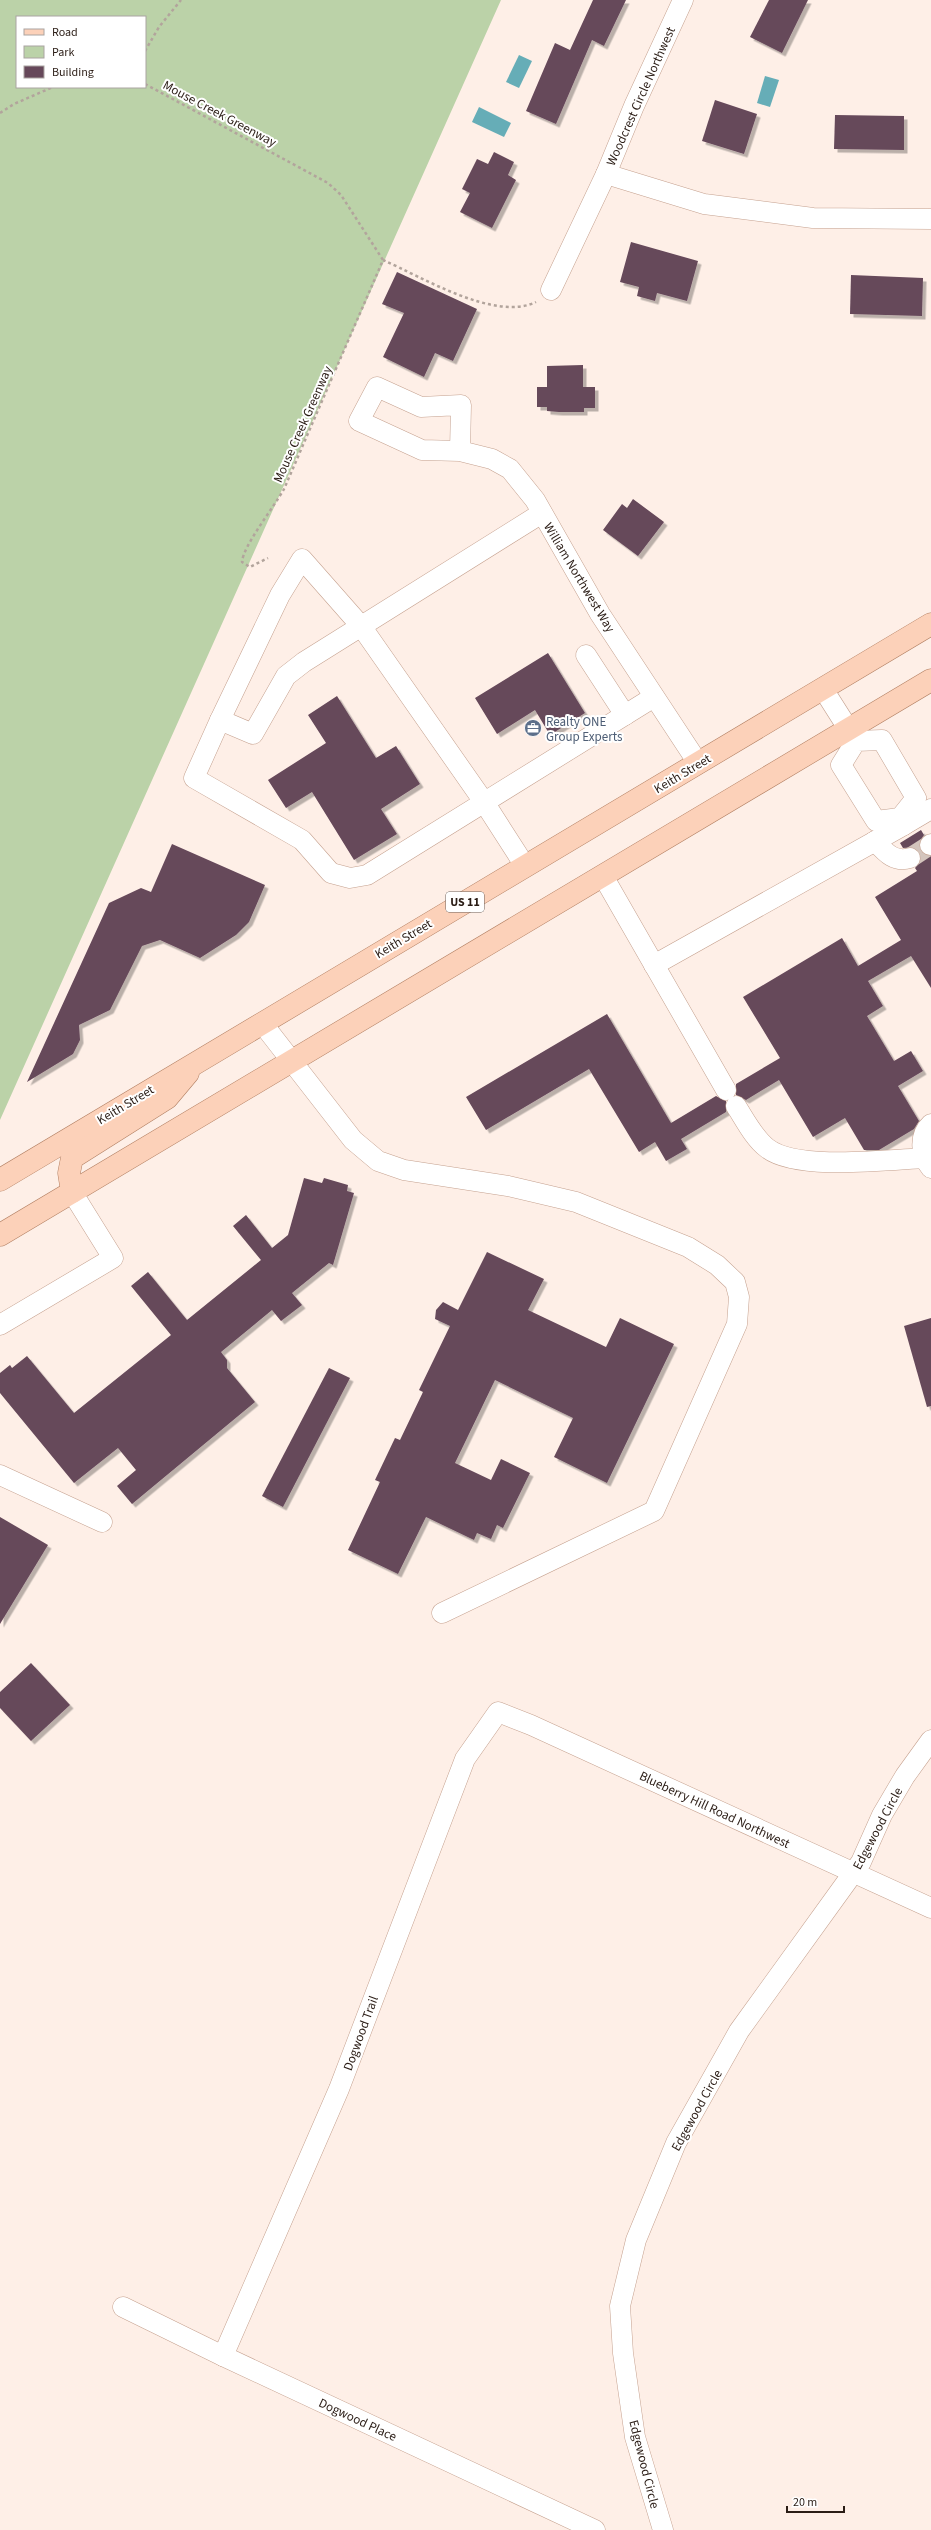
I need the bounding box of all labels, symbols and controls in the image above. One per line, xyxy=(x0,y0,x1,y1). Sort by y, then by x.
legend xyxy=(16,16,146,88)
street label: Woodcrest Circle Northwest xyxy=(602,23,680,169)
text: Road xyxy=(52,24,78,41)
text: Park xyxy=(52,44,74,61)
text: Building xyxy=(52,64,94,81)
street label: Mouse Creek Greenway xyxy=(160,76,279,151)
street label: Mouse Creek Greenway xyxy=(269,363,337,486)
street label: William Northwest Way xyxy=(539,519,619,636)
place label: Realty ONE Group Experts xyxy=(546,713,623,746)
office icon: Realty ONE Group Experts xyxy=(523,718,543,738)
street label: Keith Street xyxy=(651,749,715,798)
road number: US 11 xyxy=(446,892,484,912)
street label: Keith Street xyxy=(372,914,436,963)
street label: Keith Street xyxy=(94,1080,158,1129)
street label: Blueberry Hill Road Northwest xyxy=(636,1767,793,1853)
street label: Edgewood Circle xyxy=(849,1784,907,1873)
street label: Dogwood Trail xyxy=(339,1993,383,2073)
street label: Edgewood Circle xyxy=(667,2066,727,2155)
street label: Dogwood Place xyxy=(316,2394,399,2446)
street label: Edgewood Circle xyxy=(624,2418,664,2510)
scale bar xyxy=(787,2488,844,2514)
text: 20 m xyxy=(793,2494,817,2511)

